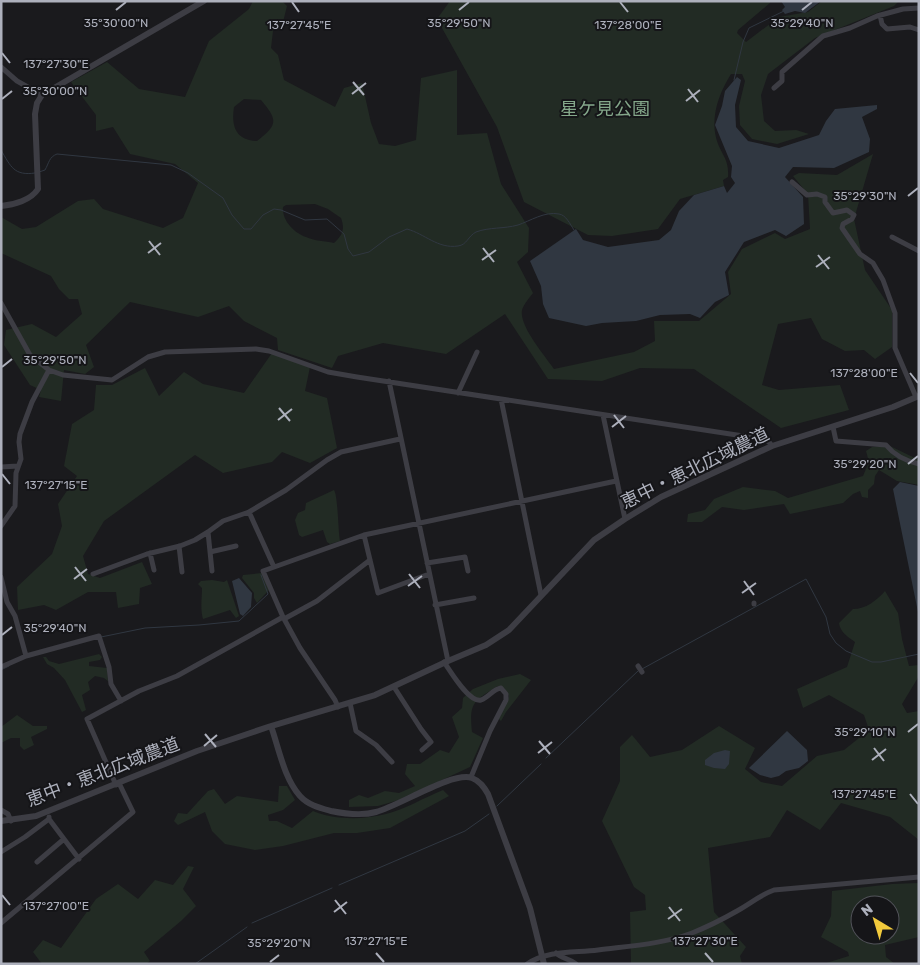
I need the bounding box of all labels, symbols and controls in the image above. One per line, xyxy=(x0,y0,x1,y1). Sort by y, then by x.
text: 35°30'00"N xyxy=(84,16,148,30)
text: 35°29'50"N xyxy=(427,16,491,30)
text: 35°29'40"N xyxy=(770,16,834,30)
text: 137°27'45"E xyxy=(267,18,331,32)
text: 137°28'00"E xyxy=(594,18,662,32)
text: 137°27'30"E xyxy=(23,57,89,71)
text: 35°30'00"N xyxy=(23,84,87,98)
park label: 星ケ見公園 xyxy=(560,98,650,120)
text: 35°29'30"N xyxy=(833,189,897,203)
text: 35°29'50"N xyxy=(23,353,87,367)
text: 137°28'00"E xyxy=(830,366,898,380)
street label: 恵中・恵北広域農道 xyxy=(617,423,773,513)
text: 35°29'20"N xyxy=(833,457,897,471)
text: 137°27'15"E xyxy=(24,478,88,492)
text: 35°29'40"N xyxy=(23,621,87,635)
text: 35°29'10"N xyxy=(834,725,896,739)
street label: 恵中・恵北広域農道 xyxy=(23,733,183,811)
text: 137°27'45"E xyxy=(832,787,896,801)
north arrow xyxy=(850,895,900,945)
text: 137°27'00"E xyxy=(23,899,89,913)
text: N xyxy=(858,900,877,920)
text: 137°27'15"E xyxy=(344,934,408,948)
text: 137°27'30"E xyxy=(672,934,738,948)
text: 35°29'20"N xyxy=(247,936,311,950)

